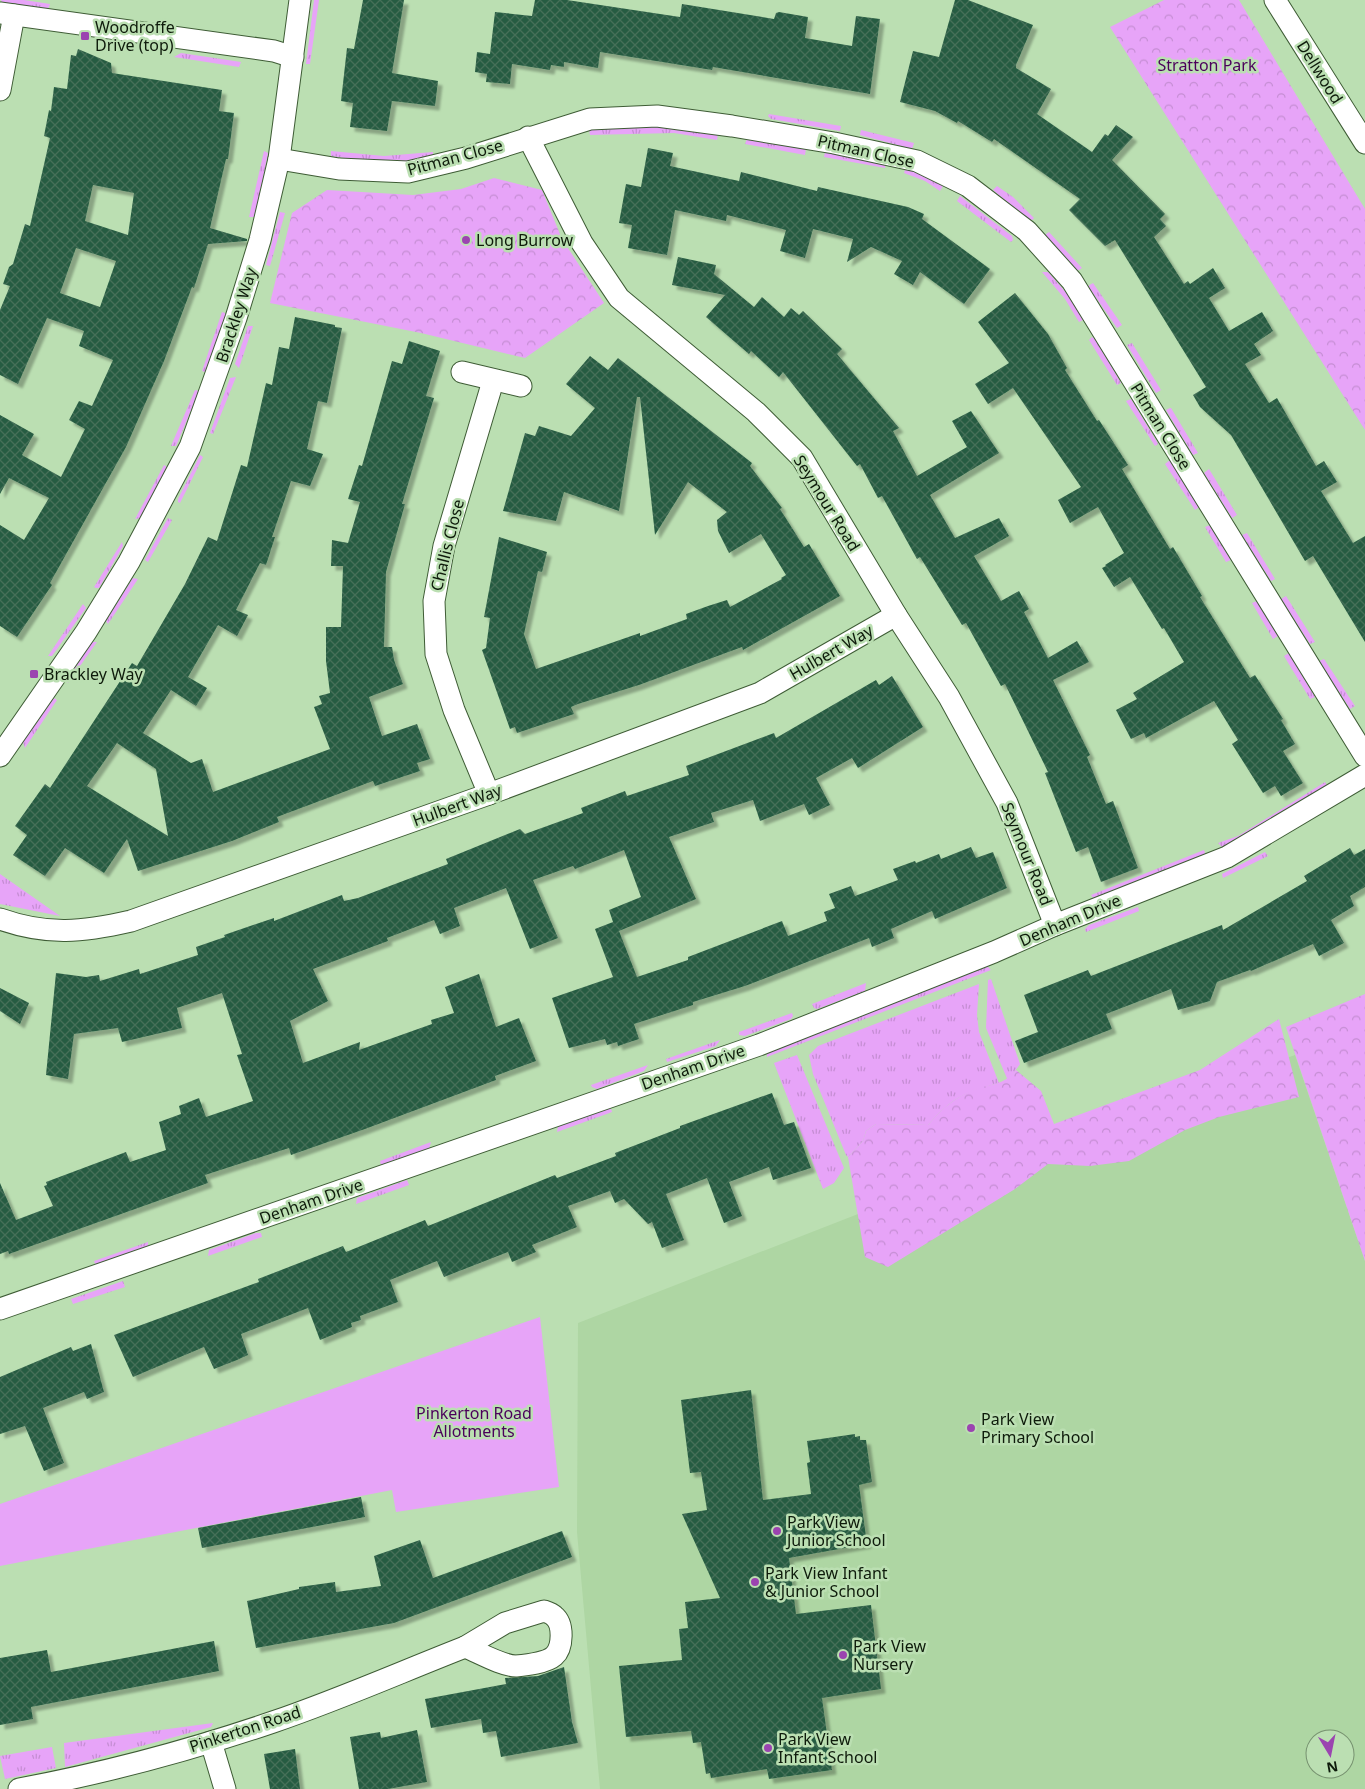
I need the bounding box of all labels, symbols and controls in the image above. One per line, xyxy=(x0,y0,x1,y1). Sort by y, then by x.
place label: Woodroffe Drive (top) xyxy=(95,16,175,56)
marker: Woodroffe Drive (top) xyxy=(79,30,91,42)
street label: Dellwood xyxy=(1292,36,1348,108)
park label: Stratton Park xyxy=(1158,54,1257,76)
street label: Pitman Close xyxy=(816,129,916,173)
street label: Pitman Close xyxy=(405,134,505,180)
place label: Long Burrow xyxy=(476,229,573,251)
marker: Long Burrow xyxy=(460,234,472,246)
street label: Brackley Way xyxy=(210,264,262,365)
street label: Pitman Close xyxy=(1126,379,1196,473)
street label: Seymour Road xyxy=(789,451,865,555)
street label: Challis Close xyxy=(425,497,469,593)
street label: Hulbert Way xyxy=(785,619,877,685)
place label: Brackley Way xyxy=(44,663,144,685)
marker: Brackley Way xyxy=(28,668,40,680)
street label: Hulbert Way xyxy=(410,778,505,831)
street label: Seymour Road xyxy=(996,799,1058,909)
street label: Denham Drive xyxy=(1016,889,1124,951)
street label: Denham Drive xyxy=(638,1039,748,1095)
street label: Denham Drive xyxy=(256,1173,366,1229)
park label: Pinkerton Road Allotments xyxy=(416,1402,532,1442)
place label: Park View Primary School xyxy=(981,1408,1094,1448)
marker: Park View Primary School xyxy=(965,1422,977,1434)
place label: Park View Junior School xyxy=(785,1511,886,1551)
marker: Park View Junior School xyxy=(771,1525,783,1537)
place label: Park View Infant & Junior School xyxy=(765,1562,888,1602)
marker: Park View Infant & Junior School xyxy=(749,1576,761,1588)
place label: Park View Nursery xyxy=(853,1635,926,1675)
marker: Park View Nursery xyxy=(837,1649,849,1661)
street label: Pinkerton Road xyxy=(187,1701,303,1757)
place label: Park View Infant School xyxy=(778,1728,877,1768)
north arrow xyxy=(1305,1729,1355,1779)
marker: Park View Infant School xyxy=(762,1742,774,1754)
text: N xyxy=(1325,1757,1340,1778)

